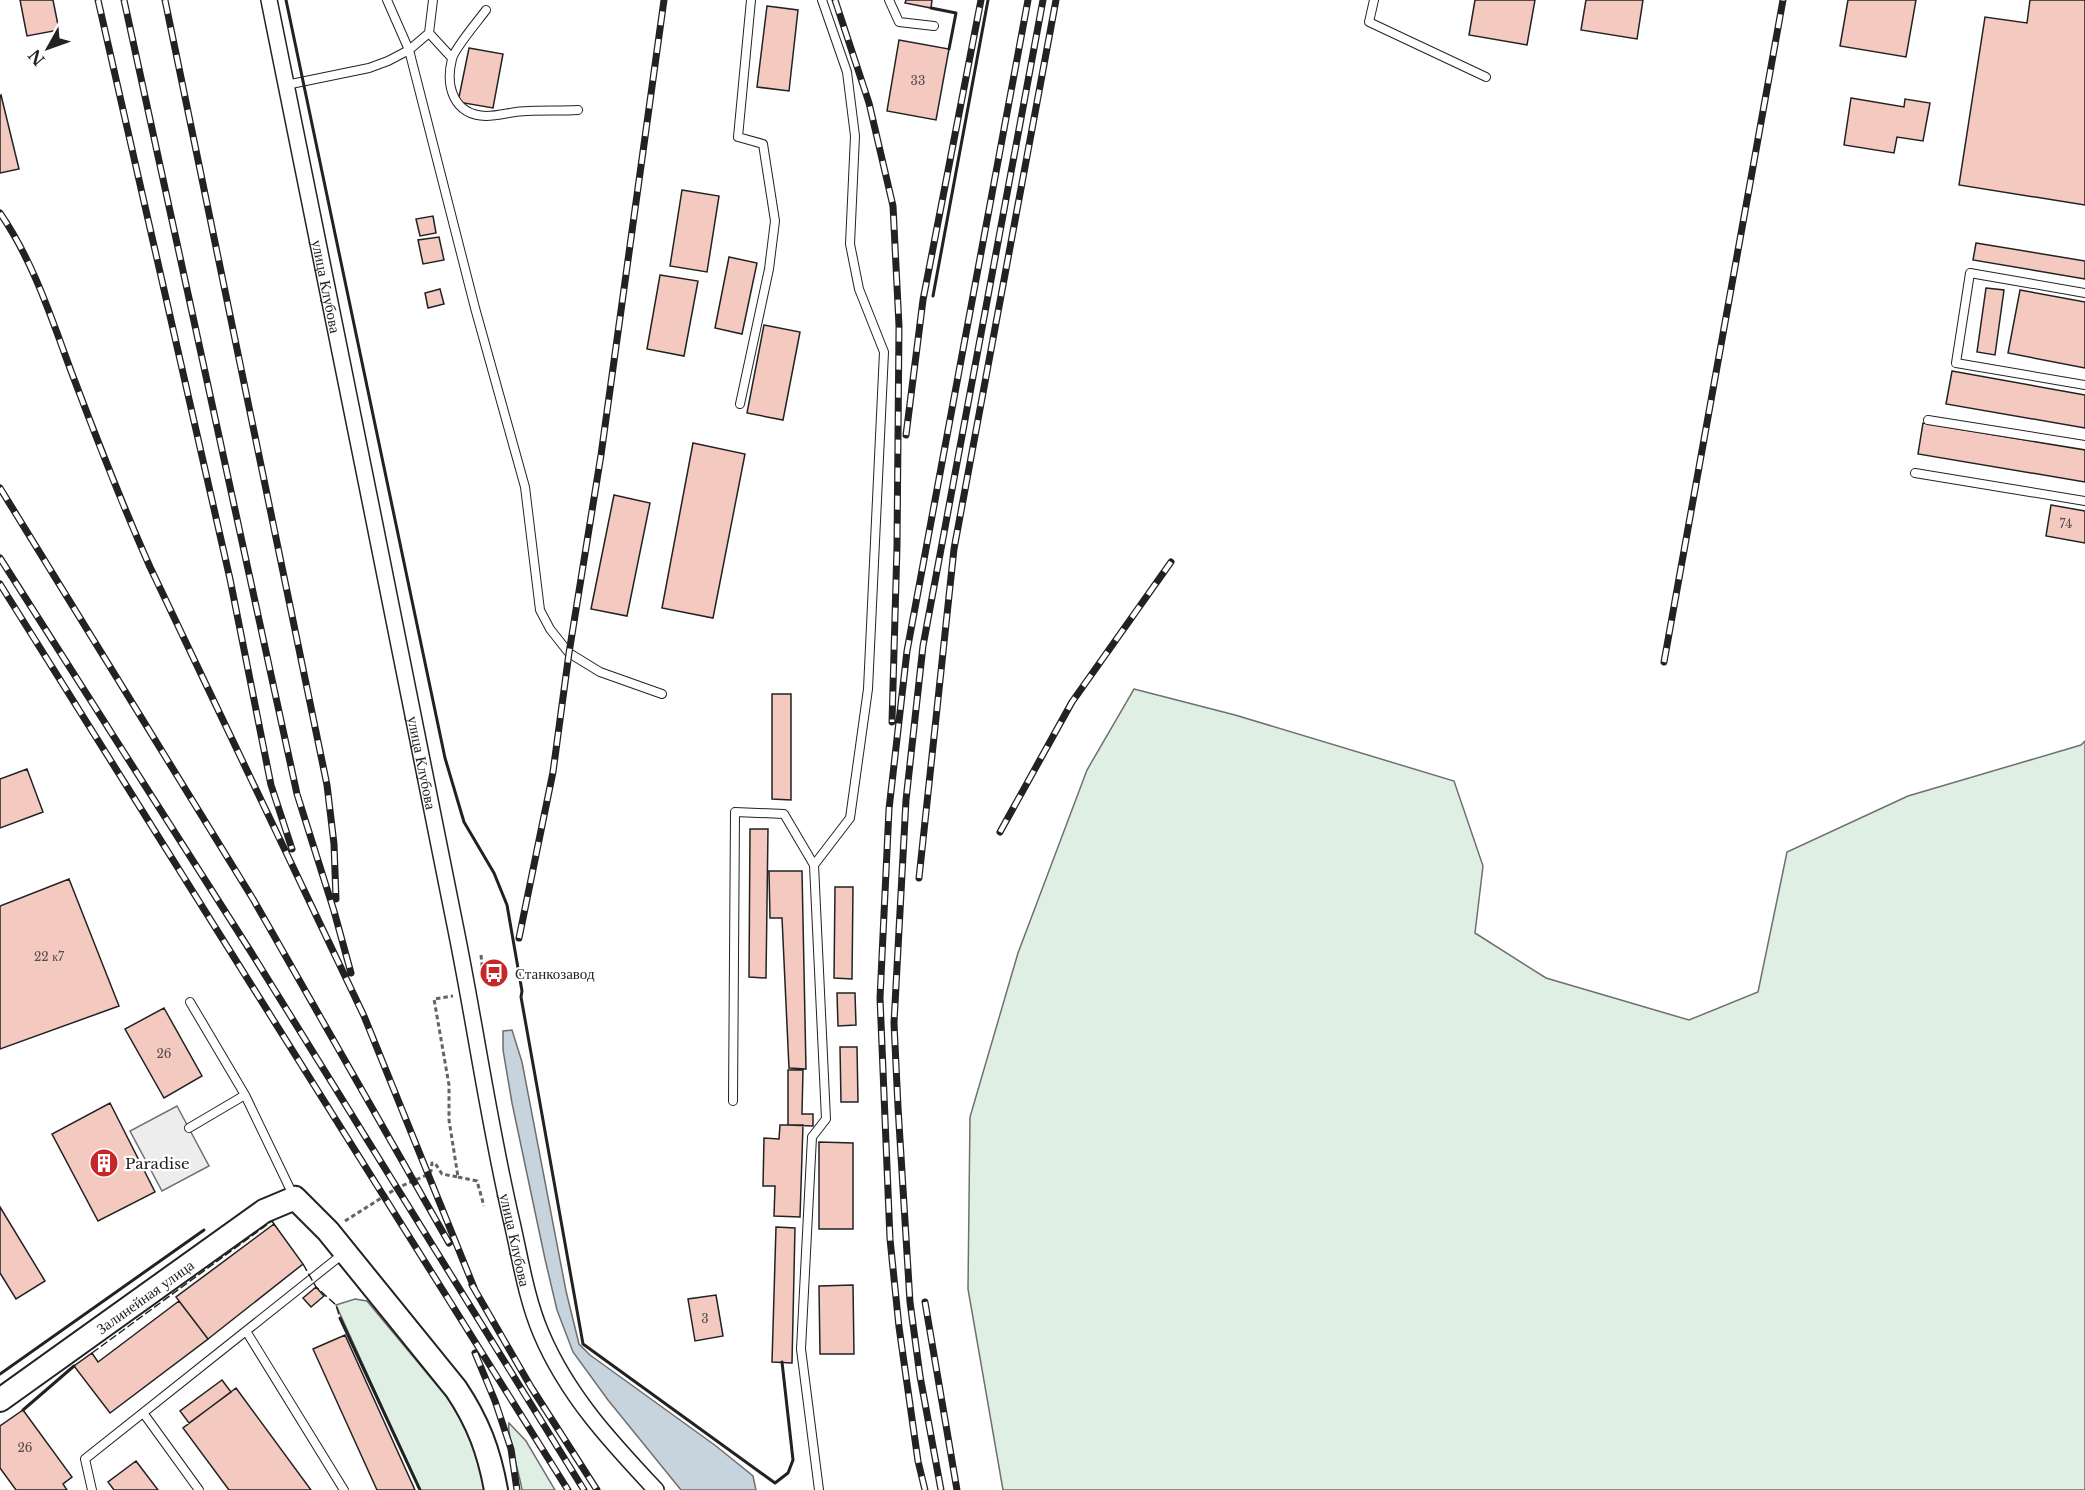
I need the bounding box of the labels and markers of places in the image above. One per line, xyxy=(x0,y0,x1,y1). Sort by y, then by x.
bus stop icon: Станкозавод xyxy=(478,957,510,989)
place label: Станкозавод xyxy=(515,964,595,983)
building icon: Paradise xyxy=(88,1147,120,1179)
place label: Paradise xyxy=(125,1154,190,1173)

